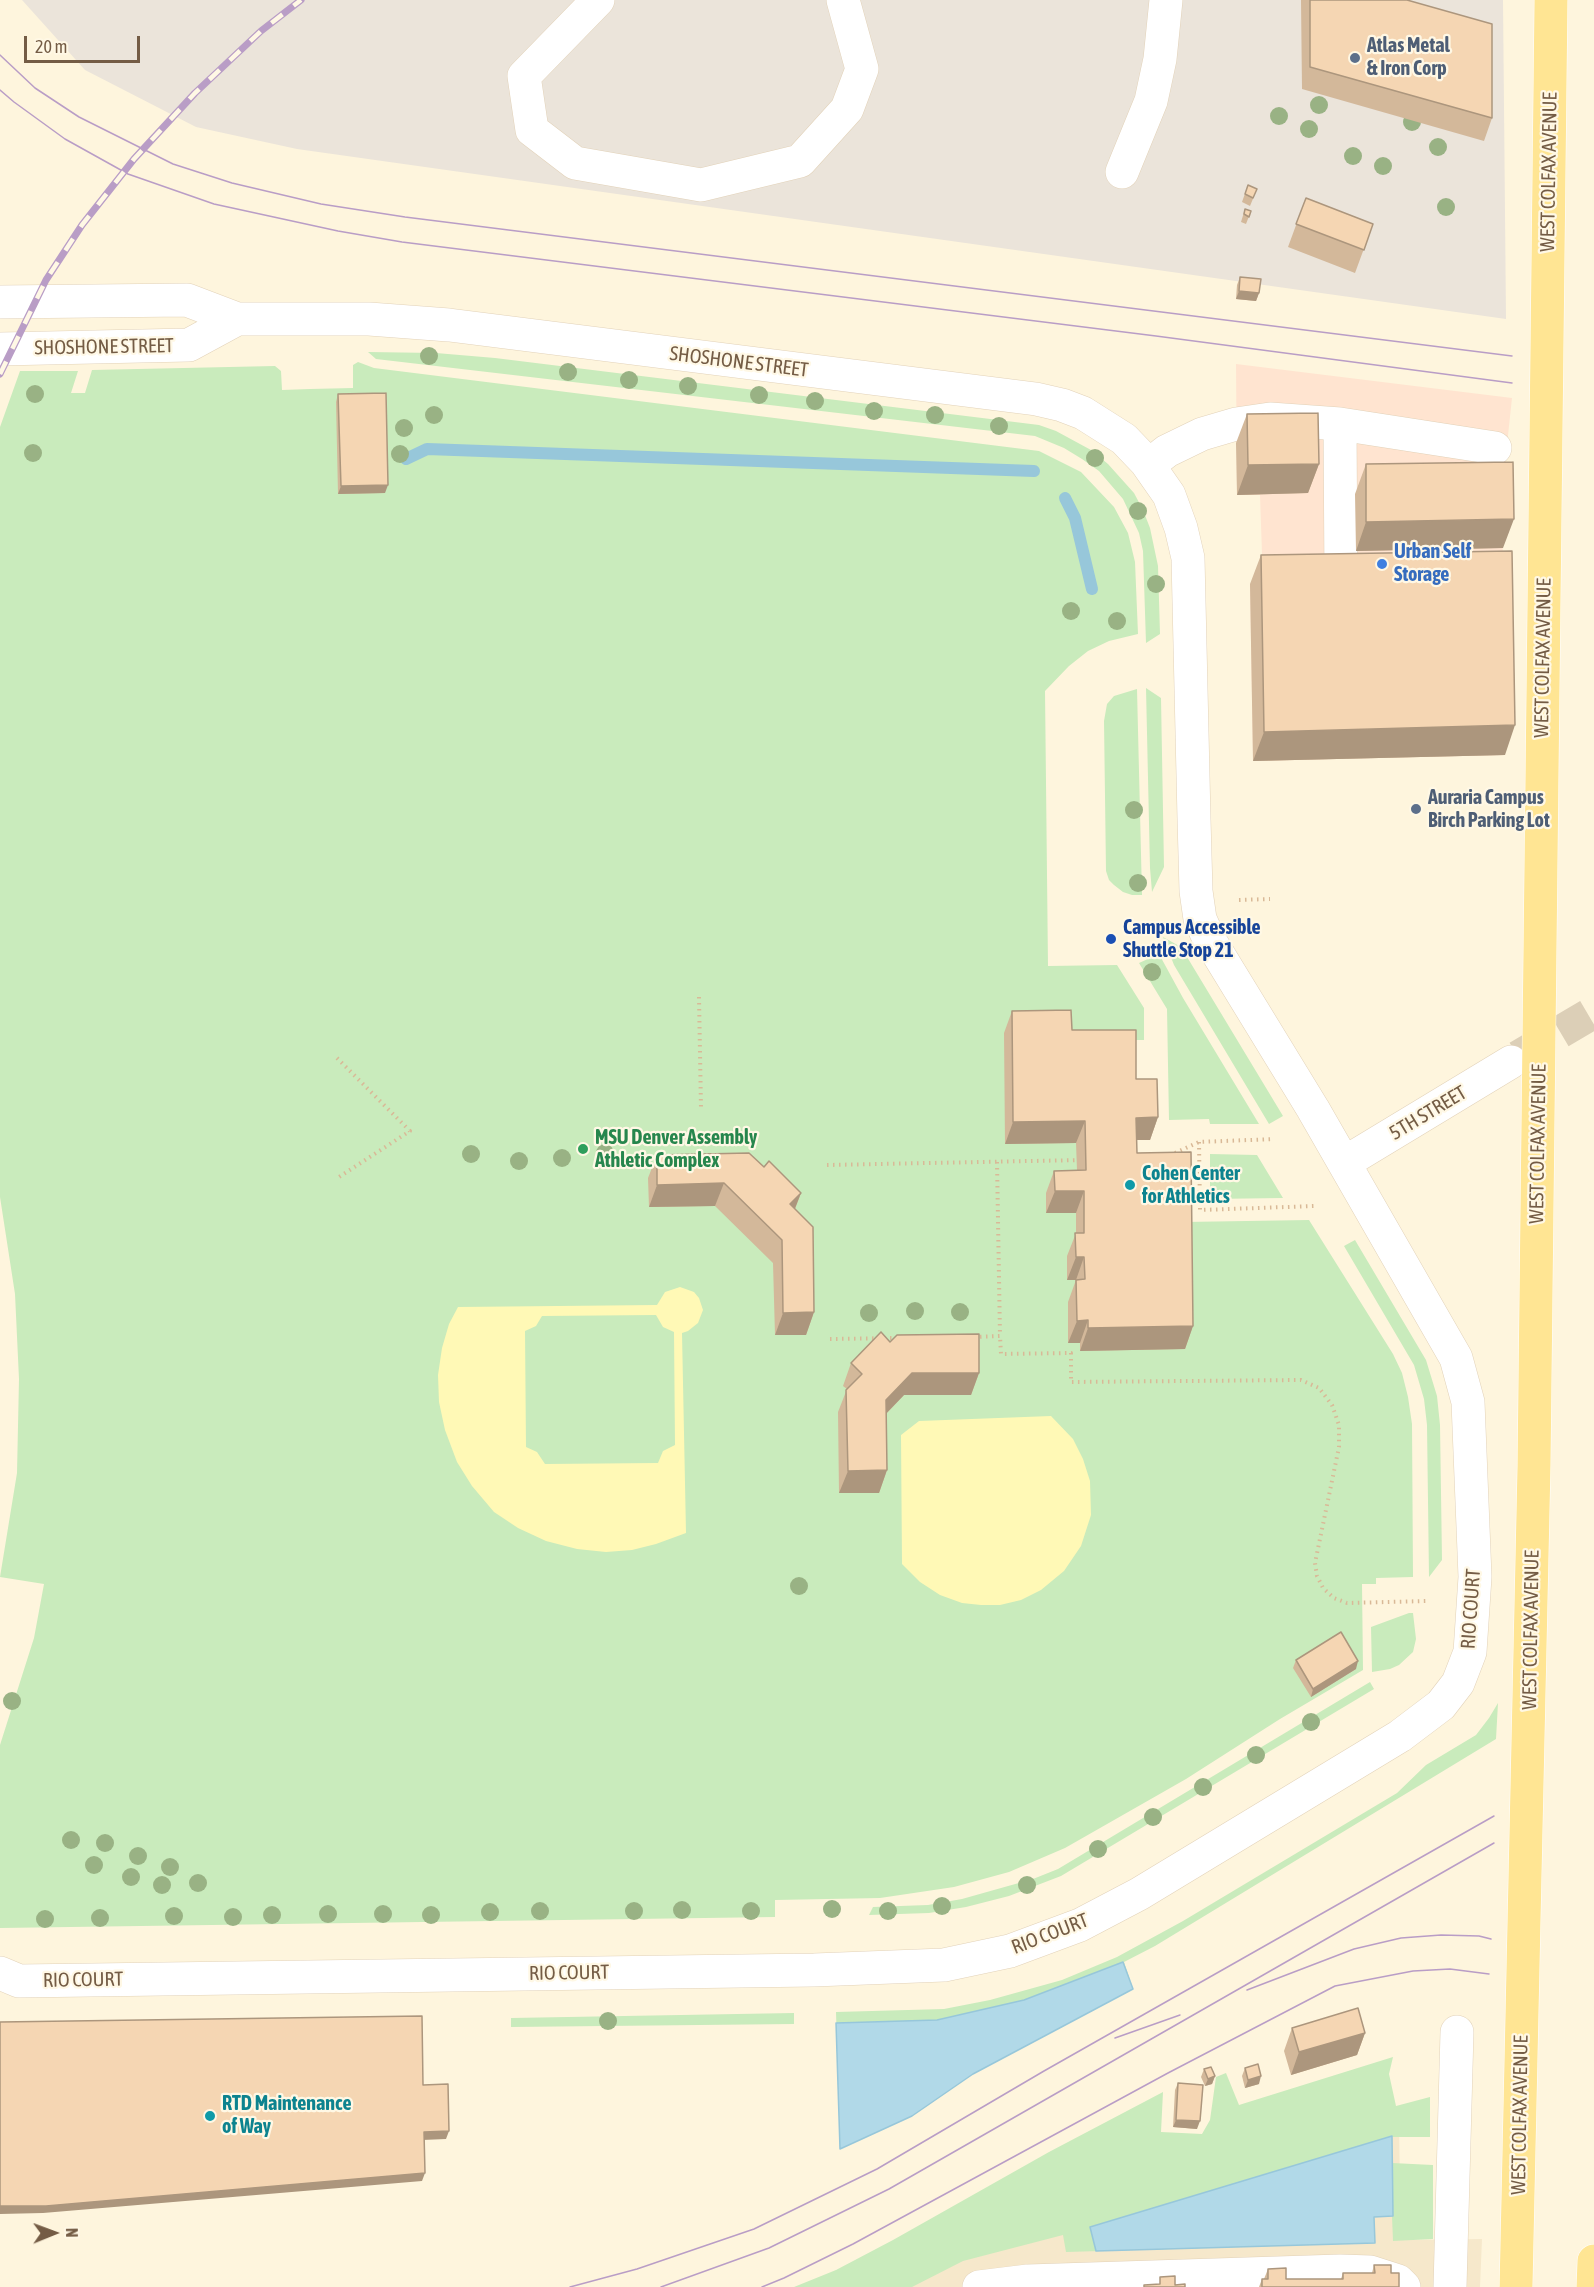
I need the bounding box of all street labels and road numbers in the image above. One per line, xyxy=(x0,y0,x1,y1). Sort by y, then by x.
street label: WEST COLFAX AVENUE xyxy=(1536,92,1562,252)
street label: SHOSHONE STREET xyxy=(34,334,174,360)
street label: SHOSHONE STREET xyxy=(668,342,810,382)
street label: WEST COLFAX AVENUE xyxy=(1530,578,1556,738)
street label: WEST COLFAX AVENUE xyxy=(1525,1064,1551,1224)
street label: 5TH STREET xyxy=(1385,1081,1471,1145)
street label: WEST COLFAX AVENUE xyxy=(1518,1550,1544,1710)
street label: RIO COURT xyxy=(1456,1568,1486,1650)
street label: RIO COURT xyxy=(1008,1908,1092,1960)
street label: RIO COURT xyxy=(529,1960,609,1986)
street label: RIO COURT xyxy=(43,1967,123,1993)
street label: WEST COLFAX AVENUE xyxy=(1507,2035,1533,2195)

